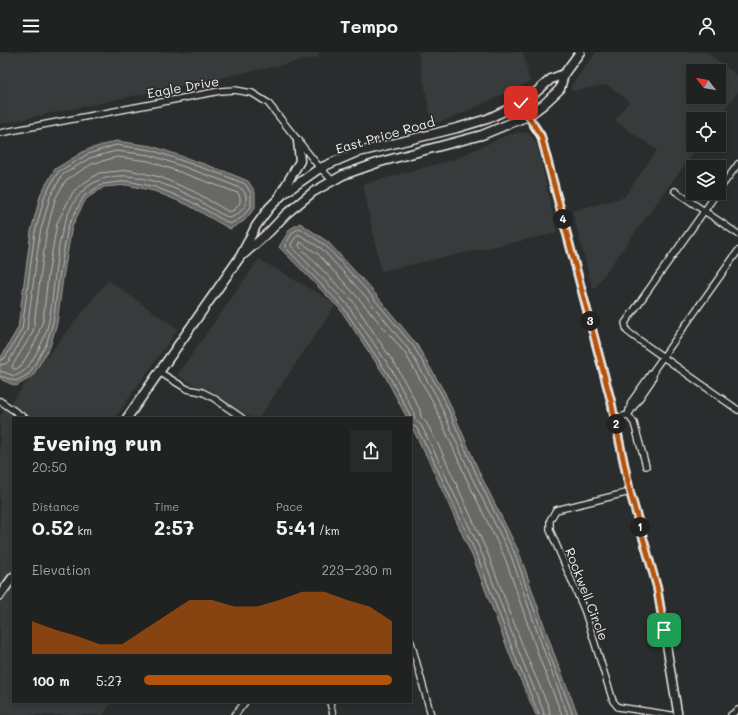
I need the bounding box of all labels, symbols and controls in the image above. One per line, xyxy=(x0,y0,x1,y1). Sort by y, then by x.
text: Tempo xyxy=(340,14,398,38)
icon: menu xyxy=(20,15,42,37)
icon: person xyxy=(696,15,718,37)
north arrow xyxy=(686,64,726,104)
map controls xyxy=(686,64,726,200)
street label: Eagle Drive xyxy=(146,72,220,101)
pin xyxy=(504,86,538,120)
icon: check xyxy=(510,92,532,114)
street label: East Price Road xyxy=(333,112,436,157)
button: locate xyxy=(686,112,726,152)
button: layers xyxy=(686,160,726,200)
pin: 4 xyxy=(553,209,573,229)
text: 4 xyxy=(560,211,566,226)
pin: 3 xyxy=(580,311,600,331)
text: 3 xyxy=(587,313,593,328)
pin: 2 xyxy=(606,414,626,434)
text: 2 xyxy=(613,416,619,431)
text: Evening run xyxy=(32,428,162,457)
button: share xyxy=(350,430,392,472)
text: 20:50 xyxy=(32,458,67,475)
text: Distance xyxy=(32,499,79,514)
text: Time xyxy=(154,499,179,514)
text: Pace xyxy=(276,499,303,514)
text: 0.52 xyxy=(32,514,74,540)
text: 2:57 xyxy=(154,514,194,540)
text: 5:41 xyxy=(276,514,316,540)
pin: 1 xyxy=(630,517,650,537)
text: 1 xyxy=(638,519,642,534)
text: km xyxy=(74,523,92,538)
text: /km xyxy=(316,523,339,538)
street label: Rockwell Circle xyxy=(562,545,613,643)
text: Elevation xyxy=(32,561,90,578)
text: 223–230 m xyxy=(322,561,392,578)
pin xyxy=(647,613,681,647)
icon: arrive xyxy=(653,619,675,641)
text: 100 m xyxy=(32,672,69,689)
text: 5:27 xyxy=(96,672,122,689)

